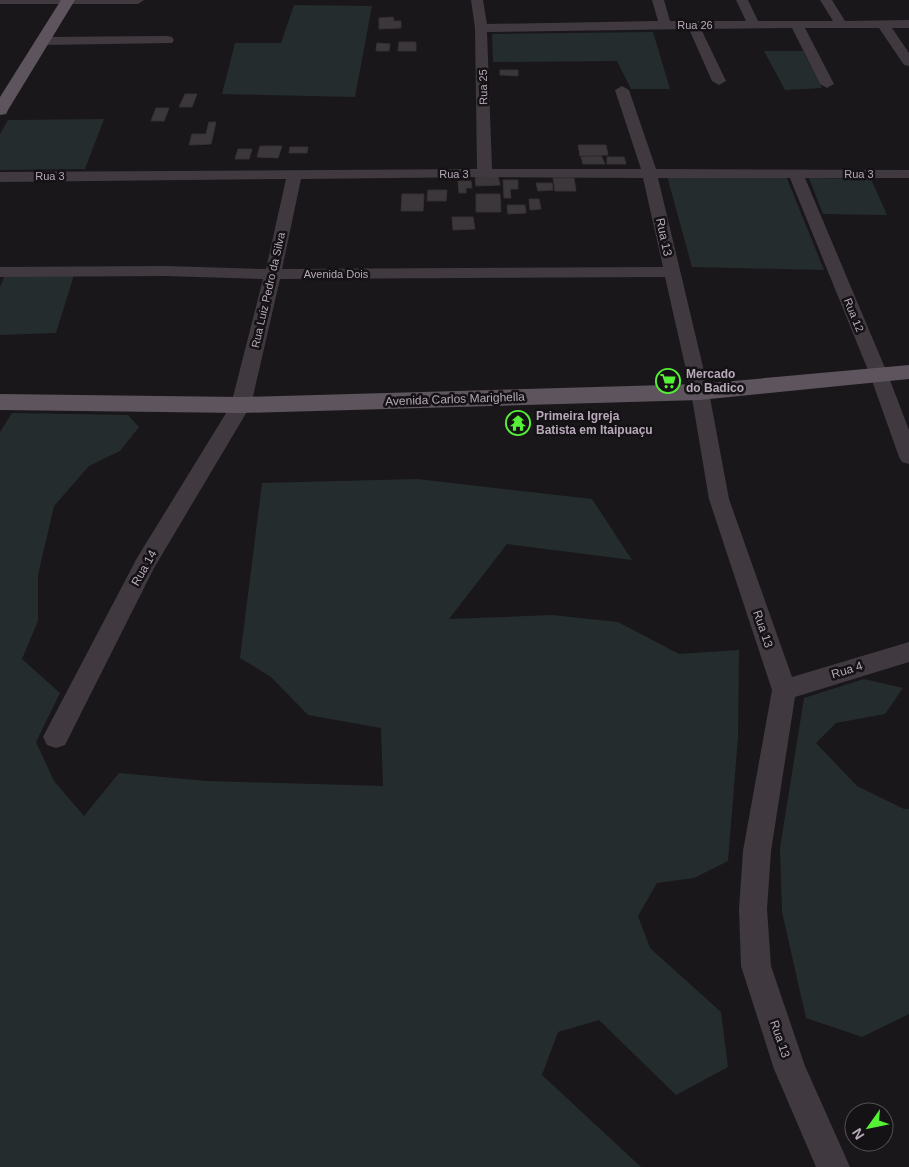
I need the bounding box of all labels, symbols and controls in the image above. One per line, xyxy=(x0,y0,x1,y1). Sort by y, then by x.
street label: Rua 26 xyxy=(677,19,713,31)
street label: Rua 25 xyxy=(477,69,489,105)
street label: Rua 3 xyxy=(439,168,469,180)
street label: Rua 3 xyxy=(844,168,874,180)
street label: Rua 3 xyxy=(35,170,65,182)
street label: Rua 13 xyxy=(653,217,675,258)
street label: Rua Luiz Pedro da Silva xyxy=(249,230,287,349)
street label: Avenida Dois xyxy=(304,268,369,280)
street label: Rua 12 xyxy=(842,296,866,334)
place label: Mercado do Badico xyxy=(686,367,744,395)
supermarket icon: Mercado do Badico xyxy=(655,368,681,394)
street label: Avenida Carlos Marighella xyxy=(385,390,525,408)
place label: Primeira Igreja Batista em Itaipuaçu xyxy=(536,409,653,437)
temple icon: Primeira Igreja Batista em Itaipuaçu xyxy=(505,410,531,436)
street label: Rua 14 xyxy=(128,547,160,588)
street label: Rua 13 xyxy=(750,608,776,650)
street label: Rua 4 xyxy=(830,659,865,681)
street label: Rua 13 xyxy=(767,1018,793,1060)
north arrow xyxy=(844,1102,894,1152)
text: N xyxy=(849,1125,868,1143)

